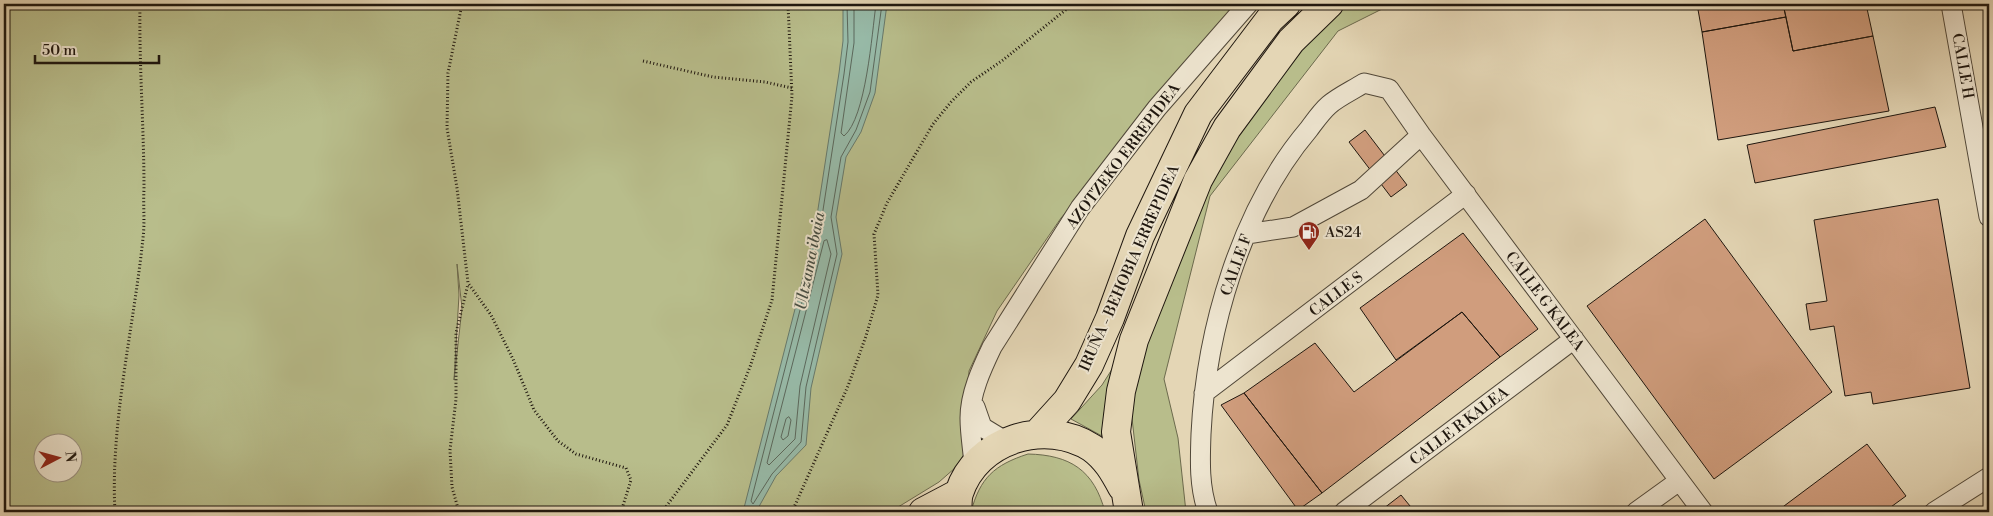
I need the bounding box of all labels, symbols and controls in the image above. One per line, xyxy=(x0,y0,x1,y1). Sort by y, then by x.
scale bar xyxy=(35,32,159,64)
street label: CALLE H xyxy=(1947,32,1978,100)
text: 50 m xyxy=(42,41,76,60)
street label: AZOTZEKO ERREPIDEA xyxy=(1062,79,1185,234)
street label: IRUÑA - BEHOBIA ERREPIDEA xyxy=(1074,161,1184,375)
water label: Ultzama ibaia xyxy=(791,210,829,312)
fuel station icon: AS24 xyxy=(1297,220,1321,251)
place label: AS24 xyxy=(1324,223,1362,242)
street label: CALLE F xyxy=(1217,232,1256,299)
street label: CALLE G KALEA xyxy=(1501,248,1589,355)
street label: CALLE S xyxy=(1305,268,1367,321)
street label: CALLE R KALEA xyxy=(1406,383,1513,470)
north arrow xyxy=(32,434,82,484)
text: N xyxy=(60,450,79,463)

